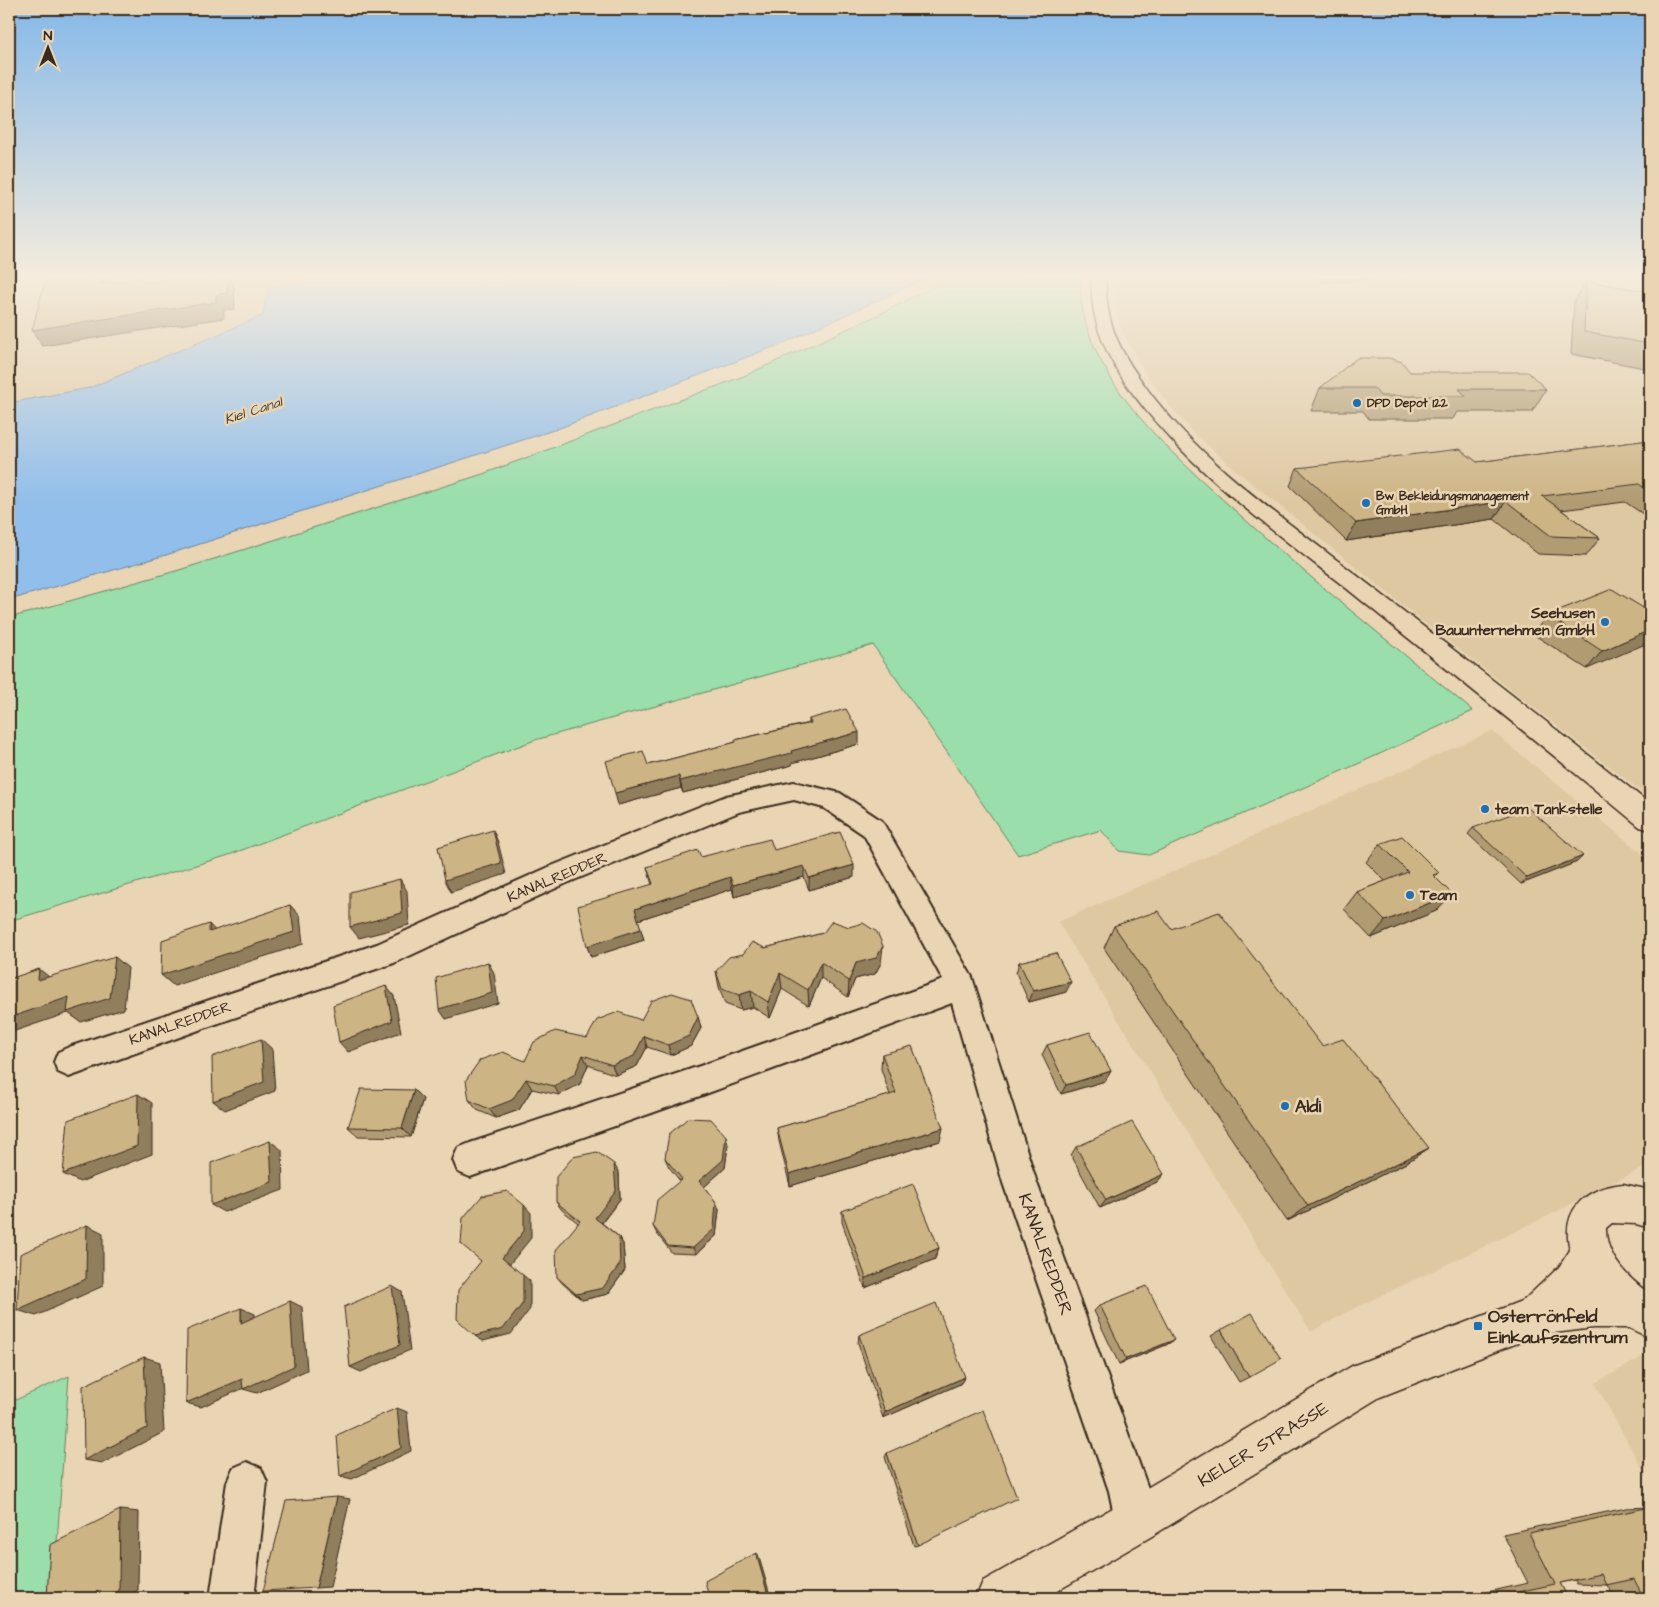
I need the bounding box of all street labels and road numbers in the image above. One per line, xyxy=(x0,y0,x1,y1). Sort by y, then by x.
street label: KANALREDDER xyxy=(504,847,610,908)
street label: KANALREDDER xyxy=(126,996,234,1051)
street label: KANALREDDER xyxy=(1012,1190,1079,1319)
street label: KIELER STRASSE xyxy=(1193,1395,1334,1493)

